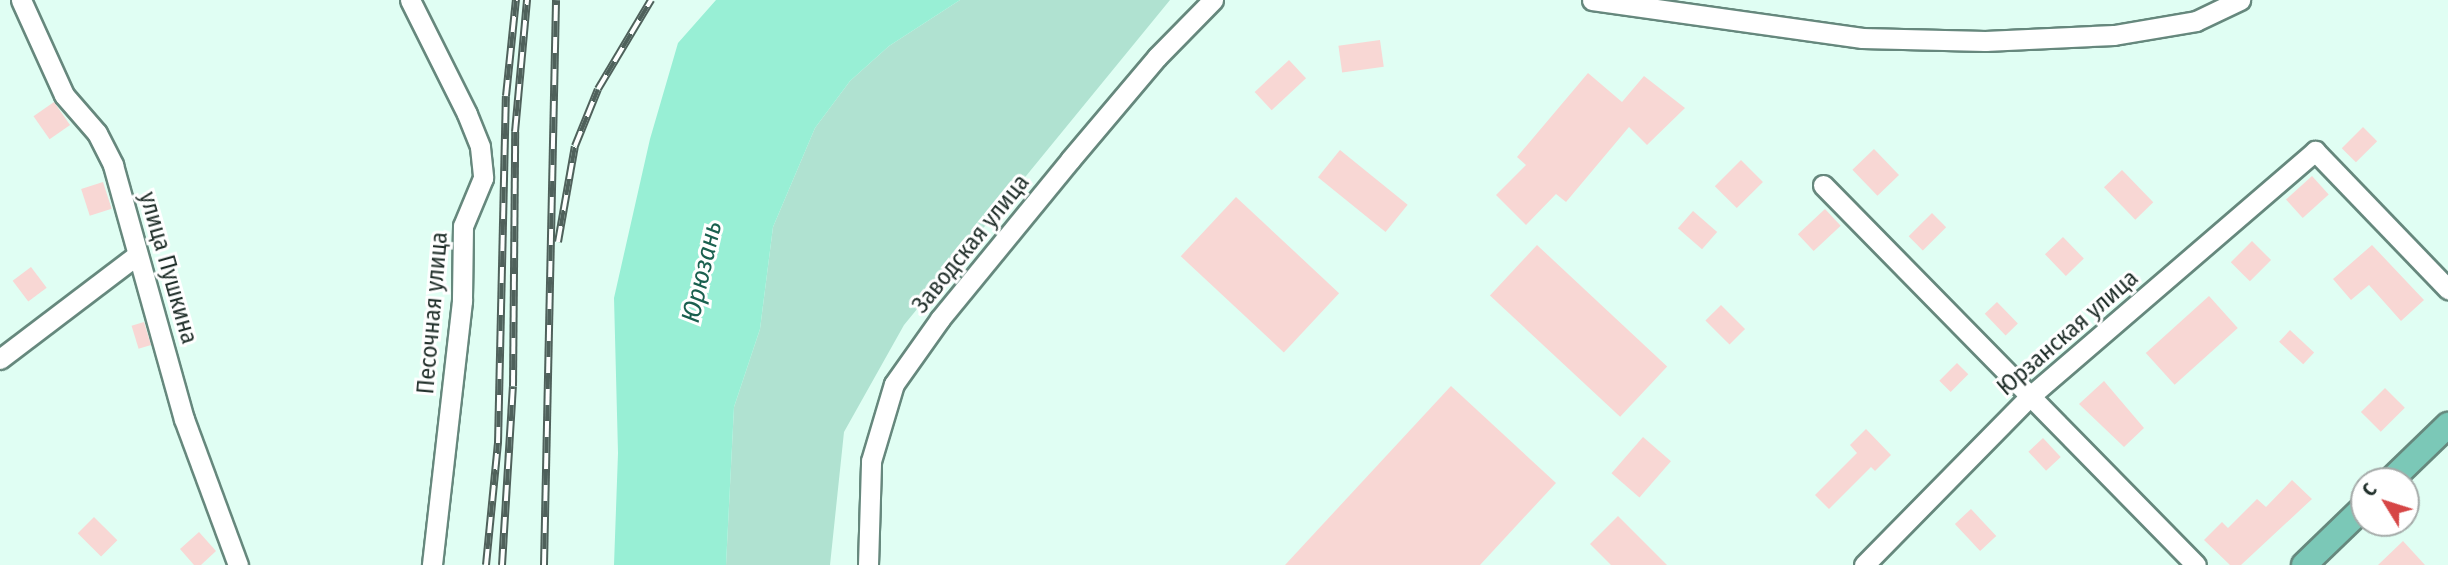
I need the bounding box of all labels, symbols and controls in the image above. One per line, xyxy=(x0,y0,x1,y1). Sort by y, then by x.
street label: Заводская улица xyxy=(906,169,1036,319)
street label: улица Пушкина xyxy=(133,189,203,347)
water label: Юрюзань xyxy=(675,218,729,326)
street label: Песочная улица xyxy=(412,231,454,395)
street label: Юрзанская улица xyxy=(1992,264,2144,402)
north arrow xyxy=(2350,467,2420,537)
text: С xyxy=(2358,479,2382,501)

